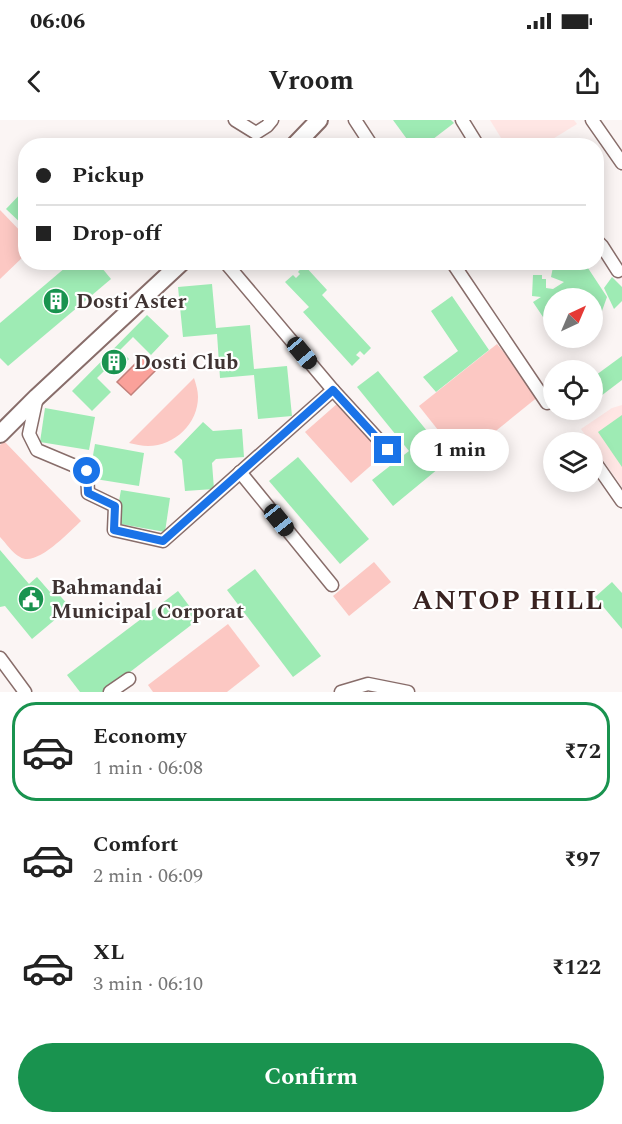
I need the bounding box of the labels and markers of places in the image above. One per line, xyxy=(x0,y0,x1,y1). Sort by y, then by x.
building icon: Dosti Aster xyxy=(41,286,71,316)
place label: Dosti Aster xyxy=(76,286,186,318)
building icon: Dosti Club xyxy=(99,347,129,377)
place label: Dosti Club xyxy=(134,347,238,379)
place label: Bahmandai Municipal Corporat xyxy=(51,572,244,628)
public building icon: Bahmandai Municipal Corporat xyxy=(16,584,46,614)

